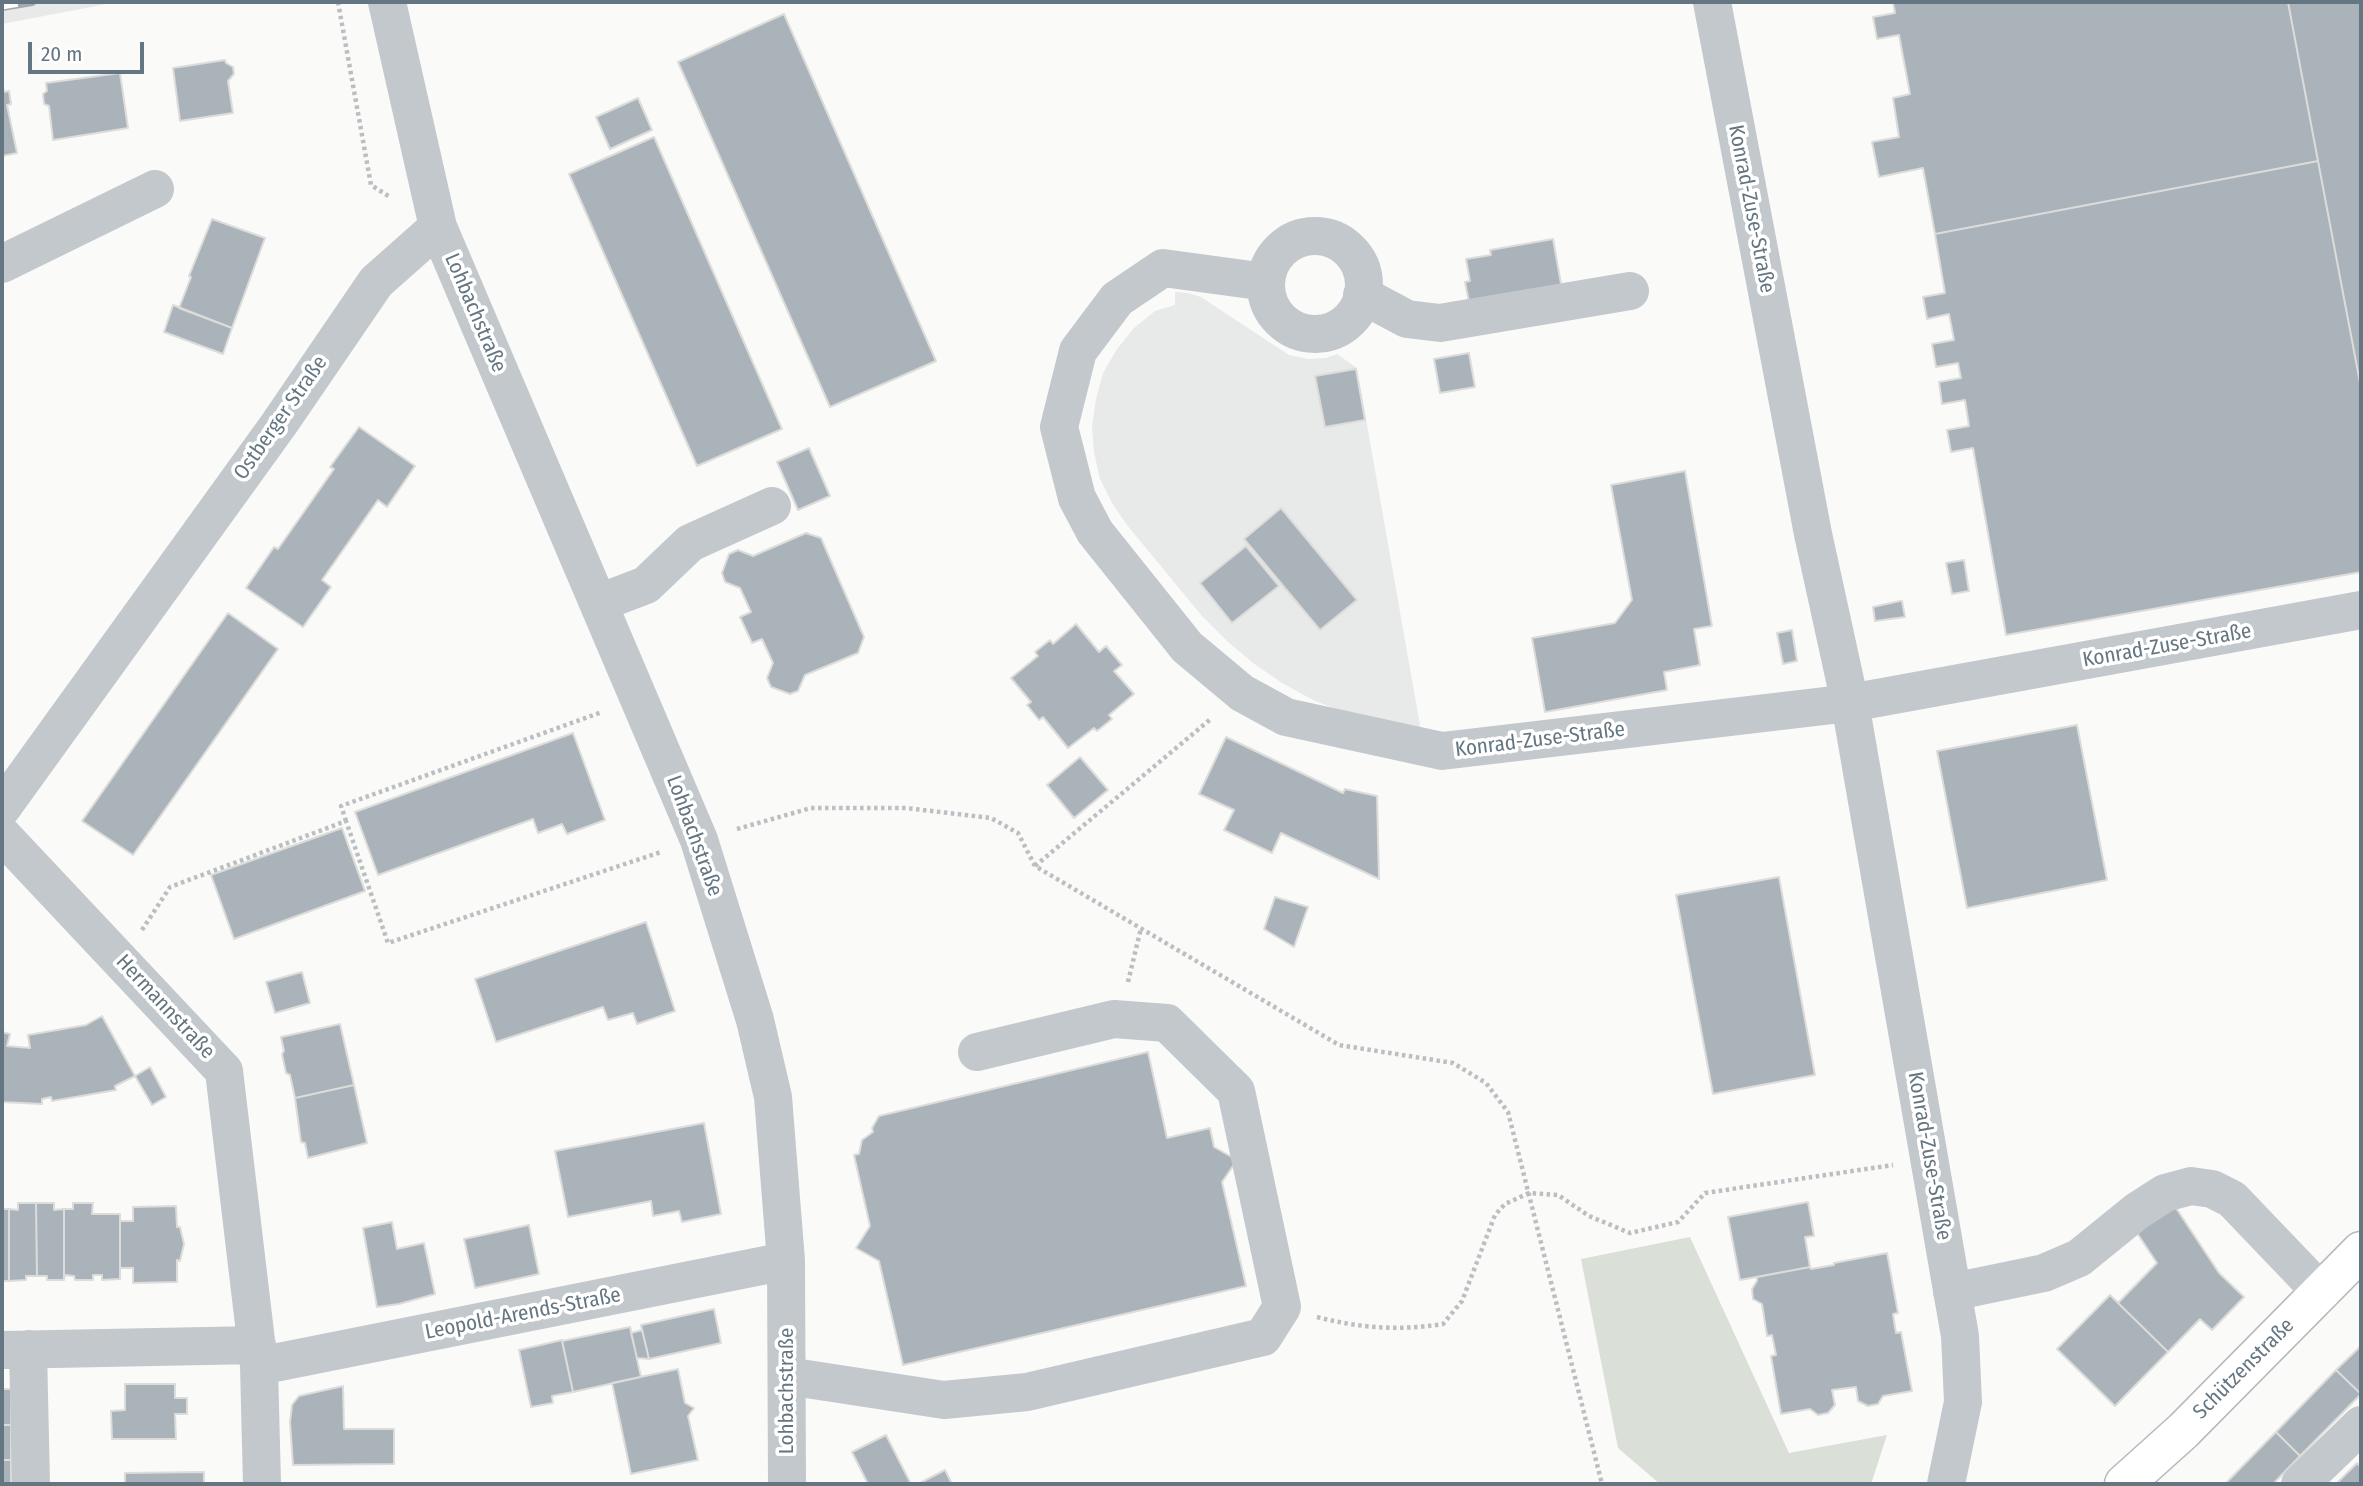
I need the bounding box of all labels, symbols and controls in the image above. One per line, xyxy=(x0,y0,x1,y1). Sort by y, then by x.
scale bar xyxy=(32,28,147,72)
text: 20 m xyxy=(41,41,82,67)
street label: Konrad-Zuse-Straße xyxy=(1722,123,1780,295)
street label: Lohbachstraße xyxy=(439,250,511,376)
street label: Ostberger Straße xyxy=(229,351,333,485)
street label: Konrad-Zuse-Straße xyxy=(2081,619,2253,673)
street label: Konrad-Zuse-Straße xyxy=(1454,717,1626,763)
street label: Lohbachstraße xyxy=(660,772,728,900)
street label: Hermannstraße xyxy=(110,950,220,1064)
street label: Konrad-Zuse-Straße xyxy=(1902,1070,1956,1242)
street label: Leopold-Arends-Straße xyxy=(423,1283,623,1345)
street label: Schützenstraße xyxy=(2188,1313,2300,1425)
street label: Lohbachstraße xyxy=(774,1328,800,1454)

